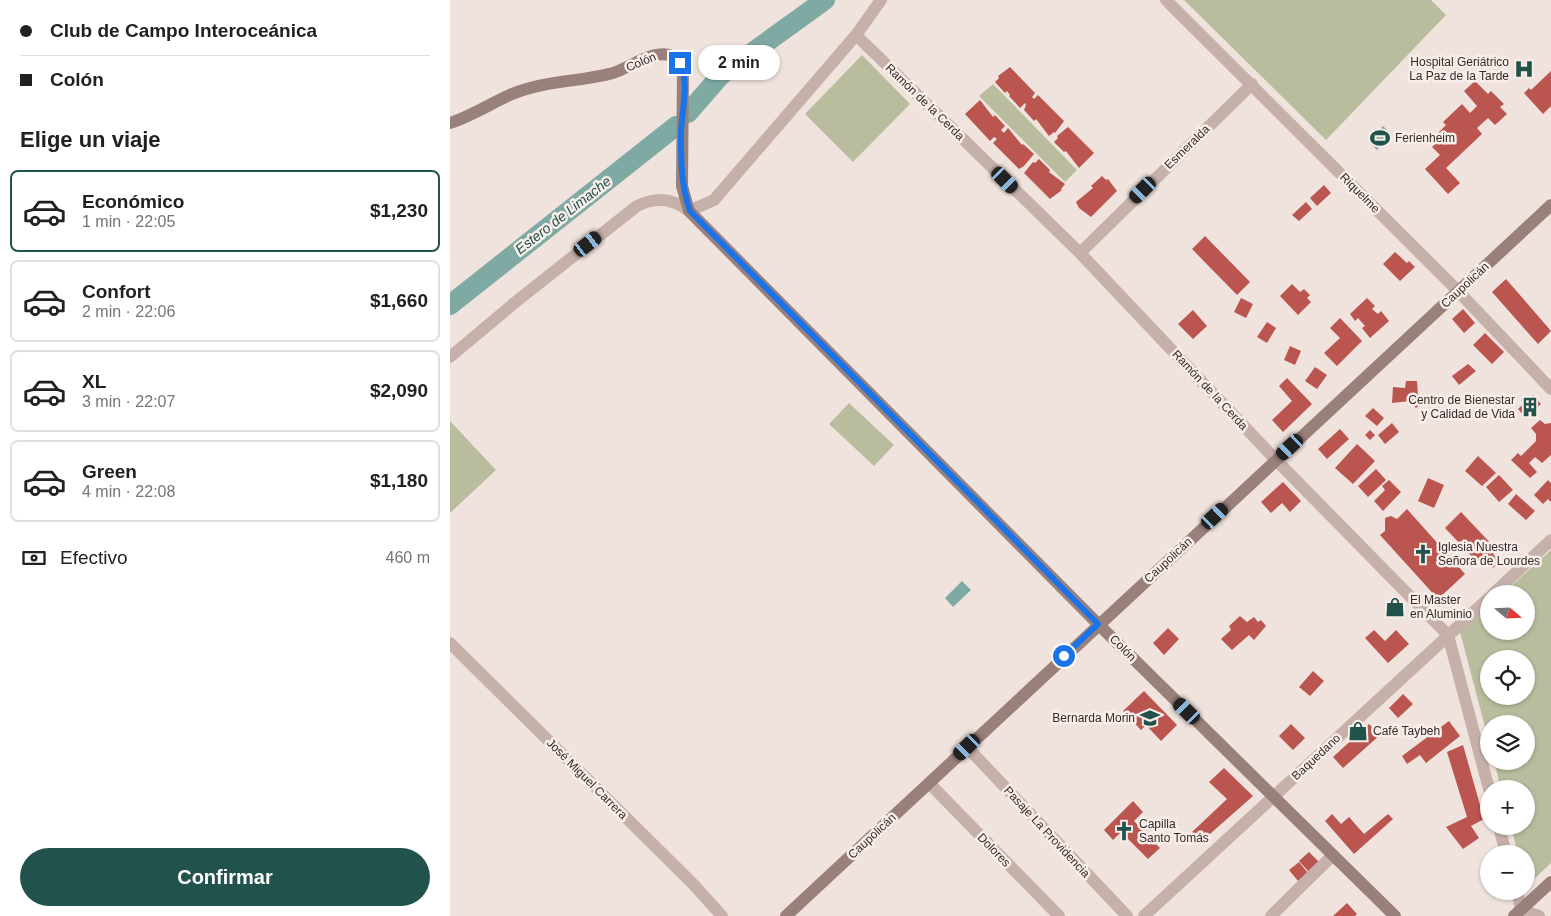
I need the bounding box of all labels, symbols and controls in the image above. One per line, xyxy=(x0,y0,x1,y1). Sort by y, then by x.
text: Club de Campo Interoceánica xyxy=(50,20,317,41)
callout: 2 min xyxy=(698,46,780,80)
street label: Colón xyxy=(624,49,658,75)
route end xyxy=(669,52,691,74)
text: 2 min xyxy=(718,54,760,71)
place label: Hospital Geriátrico La Paz de la Tarde xyxy=(1409,55,1509,83)
hospital icon: Hospital Geriátrico La Paz de la Tarde xyxy=(1513,58,1535,80)
street label: Ramón de la Cerda xyxy=(883,61,968,143)
text: Colón xyxy=(50,69,104,90)
street label: Esmeralda xyxy=(1162,122,1213,172)
text: Elige un viaje xyxy=(20,127,161,152)
sports icon: Ferienheim xyxy=(1369,127,1391,149)
place label: Ferienheim xyxy=(1395,131,1455,145)
car xyxy=(989,164,1020,196)
street label: Riquelme xyxy=(1337,170,1383,216)
water label: Estero de Limache xyxy=(512,173,614,257)
car xyxy=(1127,174,1158,206)
icon: car xyxy=(22,189,67,234)
text: Económico xyxy=(82,191,184,212)
text: $1,230 xyxy=(370,200,428,221)
text: 1 min · 22:05 xyxy=(82,213,175,230)
car xyxy=(571,229,604,259)
street label: Caupolicán xyxy=(1438,259,1492,311)
icon: car xyxy=(22,279,67,324)
text: Confort xyxy=(82,281,151,302)
text: $1,660 xyxy=(370,290,428,311)
text: 2 min · 22:06 xyxy=(82,303,175,320)
street label: Ramón de la Cerda xyxy=(1169,347,1251,433)
icon: car xyxy=(22,369,67,414)
text: XL xyxy=(82,371,106,392)
text: $2,090 xyxy=(370,380,428,401)
text: 3 min · 22:07 xyxy=(82,393,175,410)
place label: Centro de Bienestar y Calidad de Vida xyxy=(1408,393,1515,421)
building icon: Centro de Bienestar y Calidad de Vida xyxy=(1519,396,1541,418)
car xyxy=(1273,431,1306,463)
icon: car xyxy=(22,459,67,504)
text: Green xyxy=(82,461,137,482)
text: $1,180 xyxy=(370,470,428,491)
text: 4 min · 22:08 xyxy=(82,483,175,500)
car xyxy=(1198,500,1231,532)
street label: Caupolicán xyxy=(1141,534,1195,586)
place label: Iglesia Nuestra Señora de Lourdes xyxy=(1438,540,1540,568)
church icon: Iglesia Nuestra Señora de Lourdes xyxy=(1412,543,1434,565)
icon: cash xyxy=(20,544,48,572)
text: Efectivo xyxy=(60,547,128,568)
text: 460 m xyxy=(386,549,430,566)
north arrow xyxy=(1480,585,1535,640)
map controls xyxy=(1480,585,1535,900)
place label: El Master en Aluminio xyxy=(1410,593,1472,621)
shop icon: El Master en Aluminio xyxy=(1384,596,1406,618)
street label: Colón xyxy=(1107,632,1139,664)
route start xyxy=(1053,645,1075,667)
button: locate xyxy=(1480,650,1535,705)
car xyxy=(1171,695,1203,727)
school or university icon: Bernarda Morin xyxy=(1139,707,1161,729)
place label: Bernarda Morin xyxy=(1052,711,1135,725)
button: layers xyxy=(1480,715,1535,770)
shop icon: Café Taybeh xyxy=(1347,720,1369,742)
place label: Café Taybeh xyxy=(1373,724,1440,738)
car xyxy=(951,731,983,763)
street label: Baquedano xyxy=(1289,731,1343,783)
street label: José Miguel Carrera xyxy=(544,736,630,822)
button: + xyxy=(1480,780,1535,835)
street label: Pasaje La Providencia xyxy=(1001,784,1093,881)
street label: Caupolicán xyxy=(845,810,899,862)
place label: Capilla Santo Tomás xyxy=(1139,817,1209,845)
church icon: Capilla Santo Tomás xyxy=(1113,820,1135,842)
street label: Dolores xyxy=(975,830,1013,870)
button: − xyxy=(1480,845,1535,900)
button: Confirmar xyxy=(20,848,430,906)

